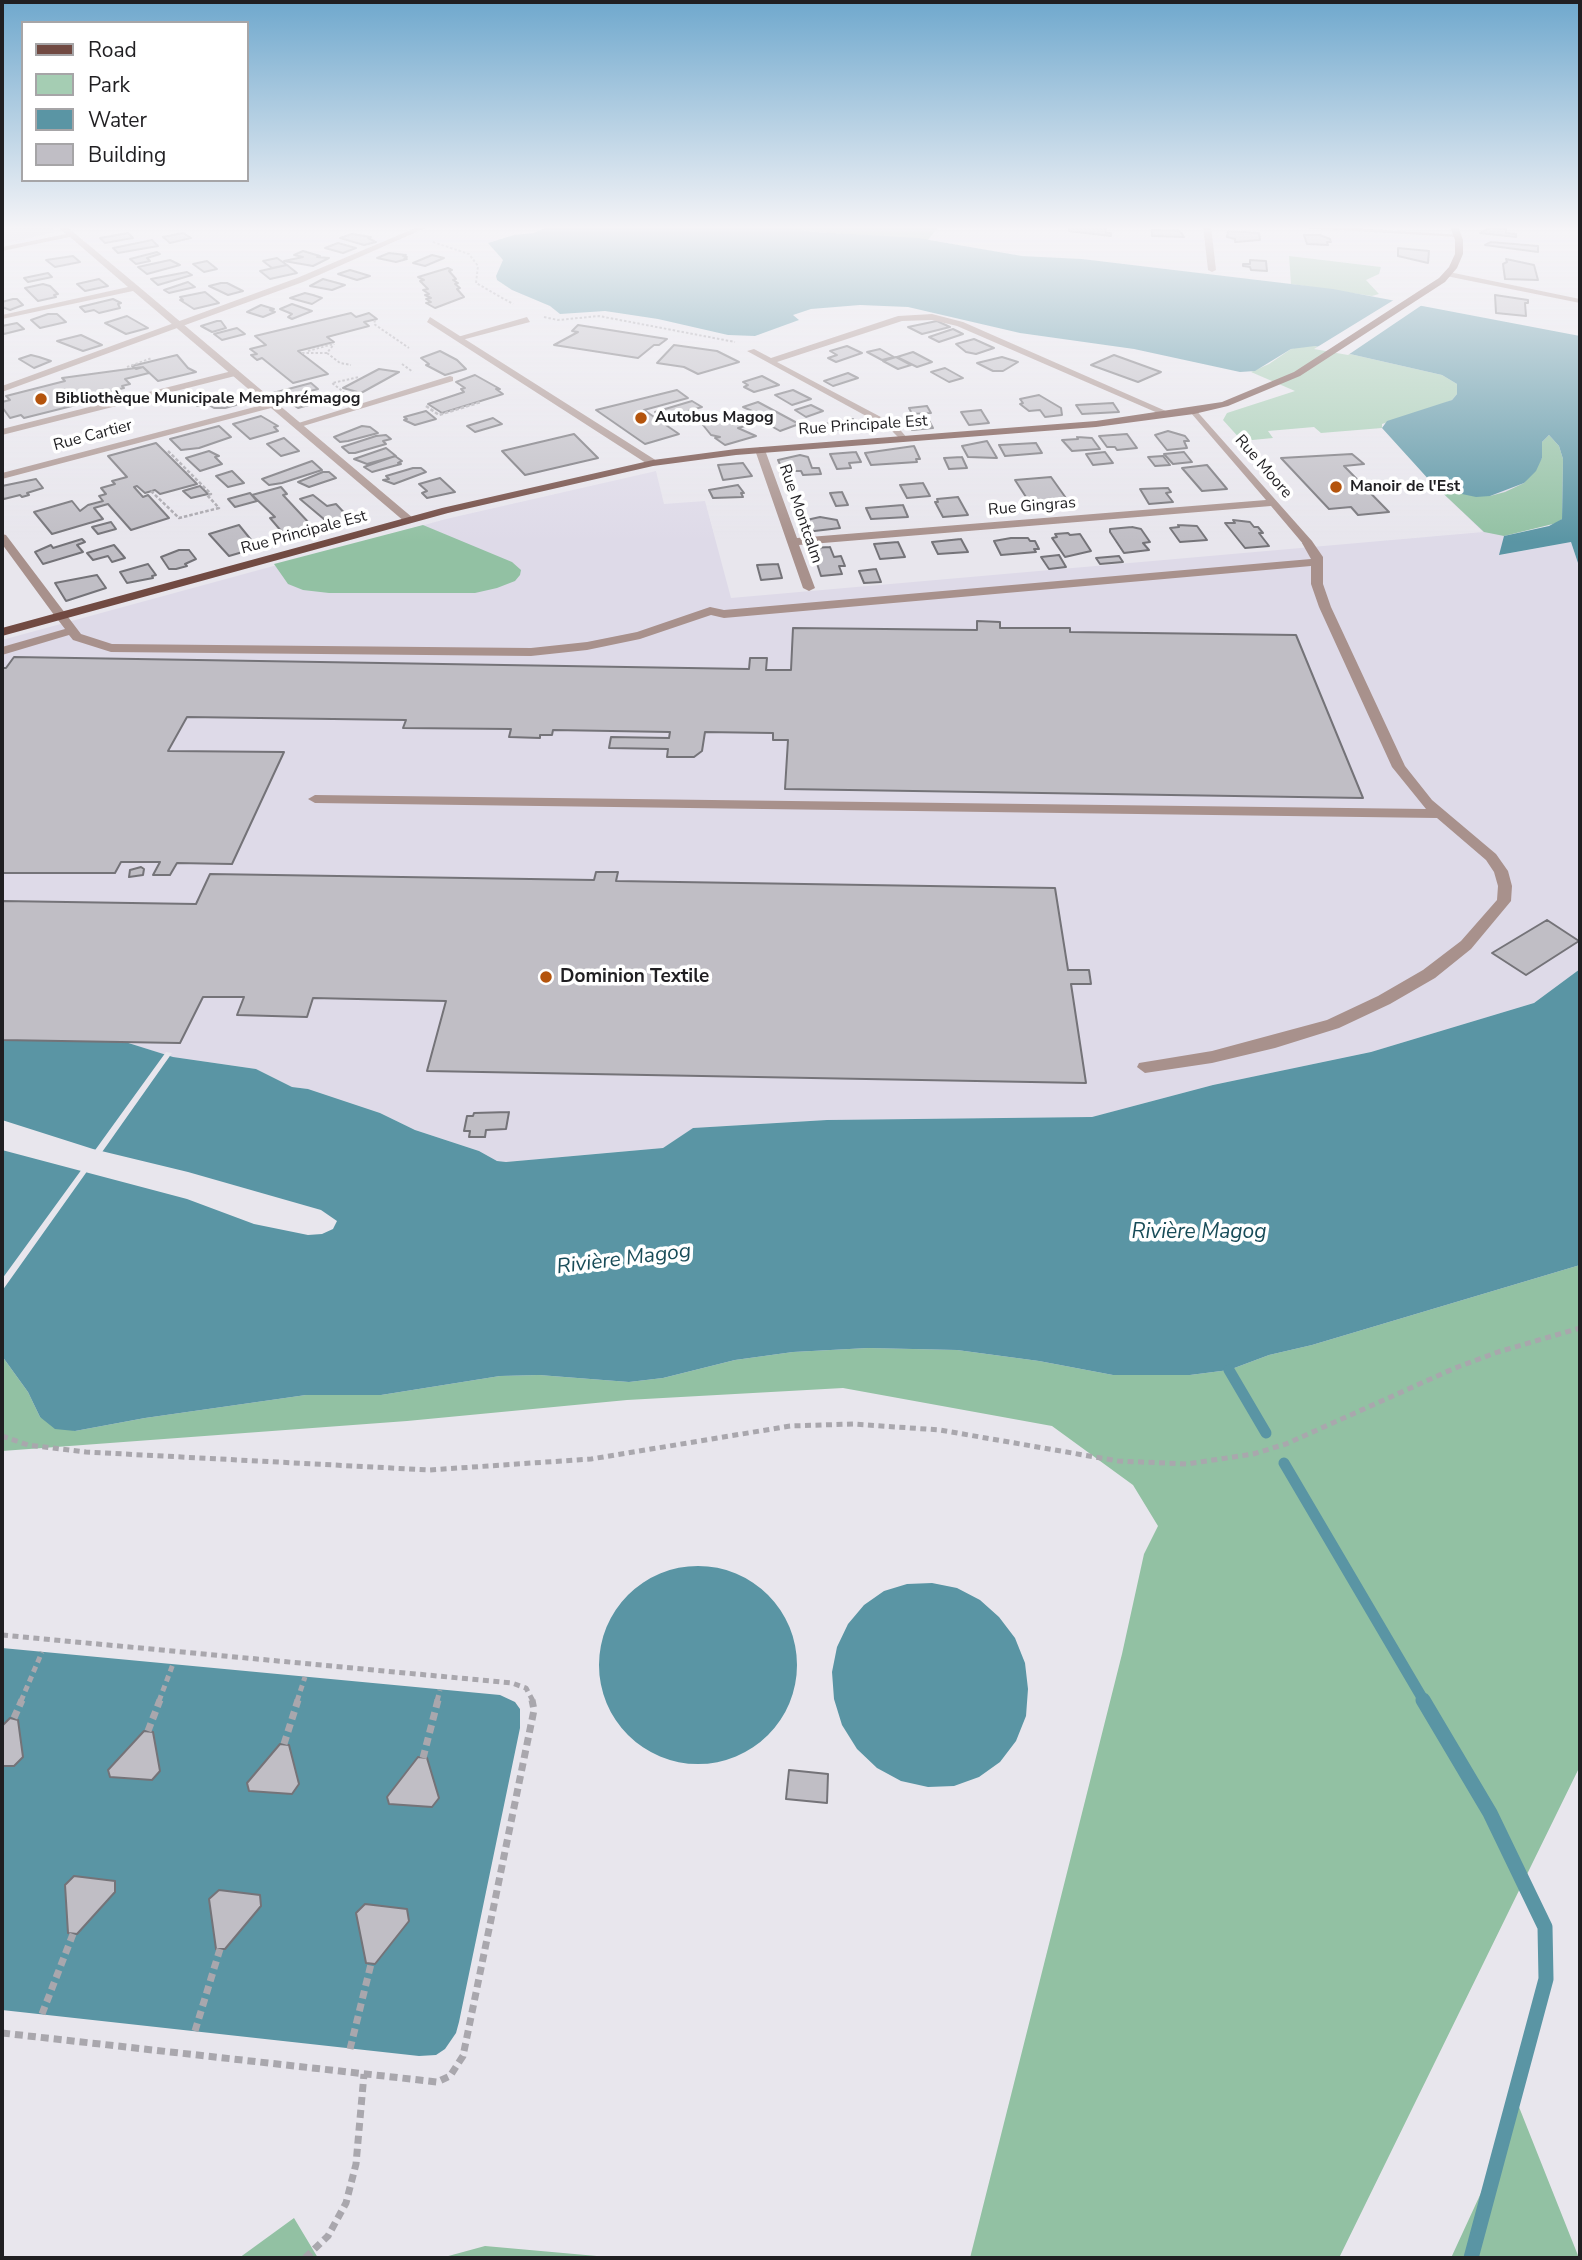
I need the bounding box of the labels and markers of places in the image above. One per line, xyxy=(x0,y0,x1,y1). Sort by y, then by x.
place label: Bibliothèque Municipale Memphrémagog xyxy=(55,389,360,409)
marker: Bibliothèque Municipale Memphrémagog xyxy=(33,391,49,407)
place label: Autobus Magog xyxy=(655,408,774,428)
marker: Autobus Magog xyxy=(633,410,649,426)
place label: Manoir de l'Est xyxy=(1350,477,1460,497)
marker: Manoir de l'Est xyxy=(1328,479,1344,495)
place label: Dominion Textile xyxy=(560,966,709,988)
marker: Dominion Textile xyxy=(538,969,554,985)

